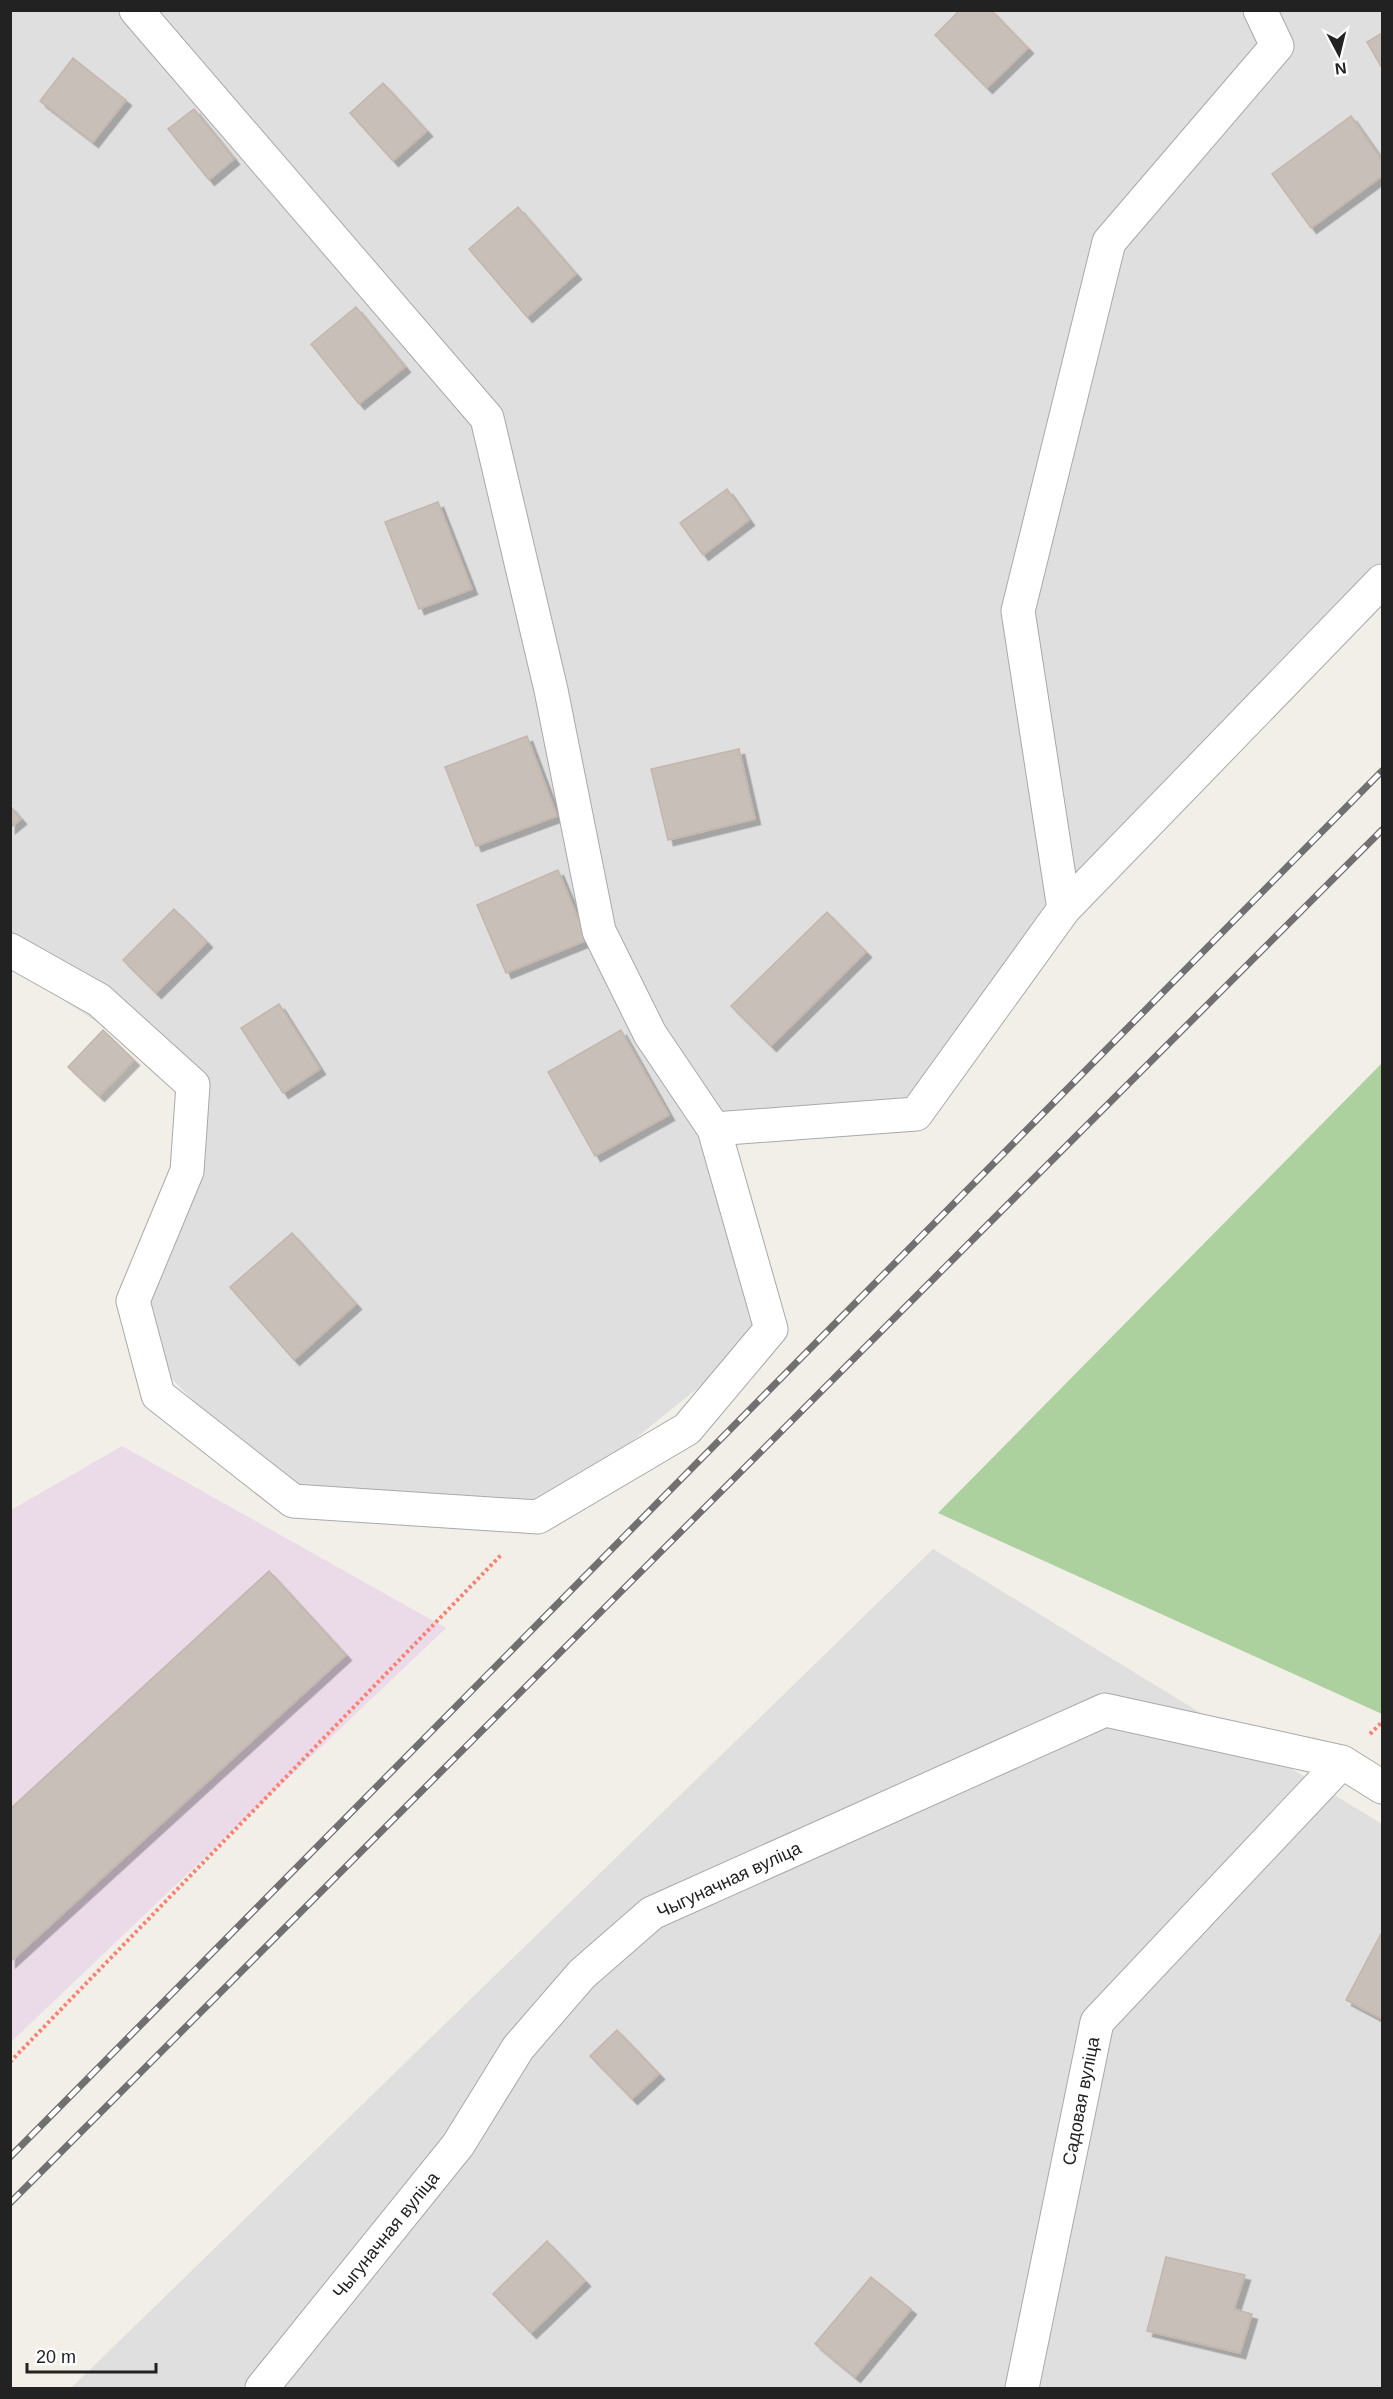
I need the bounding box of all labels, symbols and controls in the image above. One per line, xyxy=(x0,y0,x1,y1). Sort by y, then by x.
north arrow xyxy=(1309,24,1369,84)
text: N xyxy=(1334,59,1348,78)
street label: Чыгуначная вуліца xyxy=(654,1837,805,1922)
street label: Садовая вуліца xyxy=(1059,2034,1103,2167)
street label: Чыгуначная вуліца xyxy=(329,2167,444,2302)
scale bar xyxy=(27,2336,156,2374)
text: 20 m xyxy=(36,2347,76,2367)

